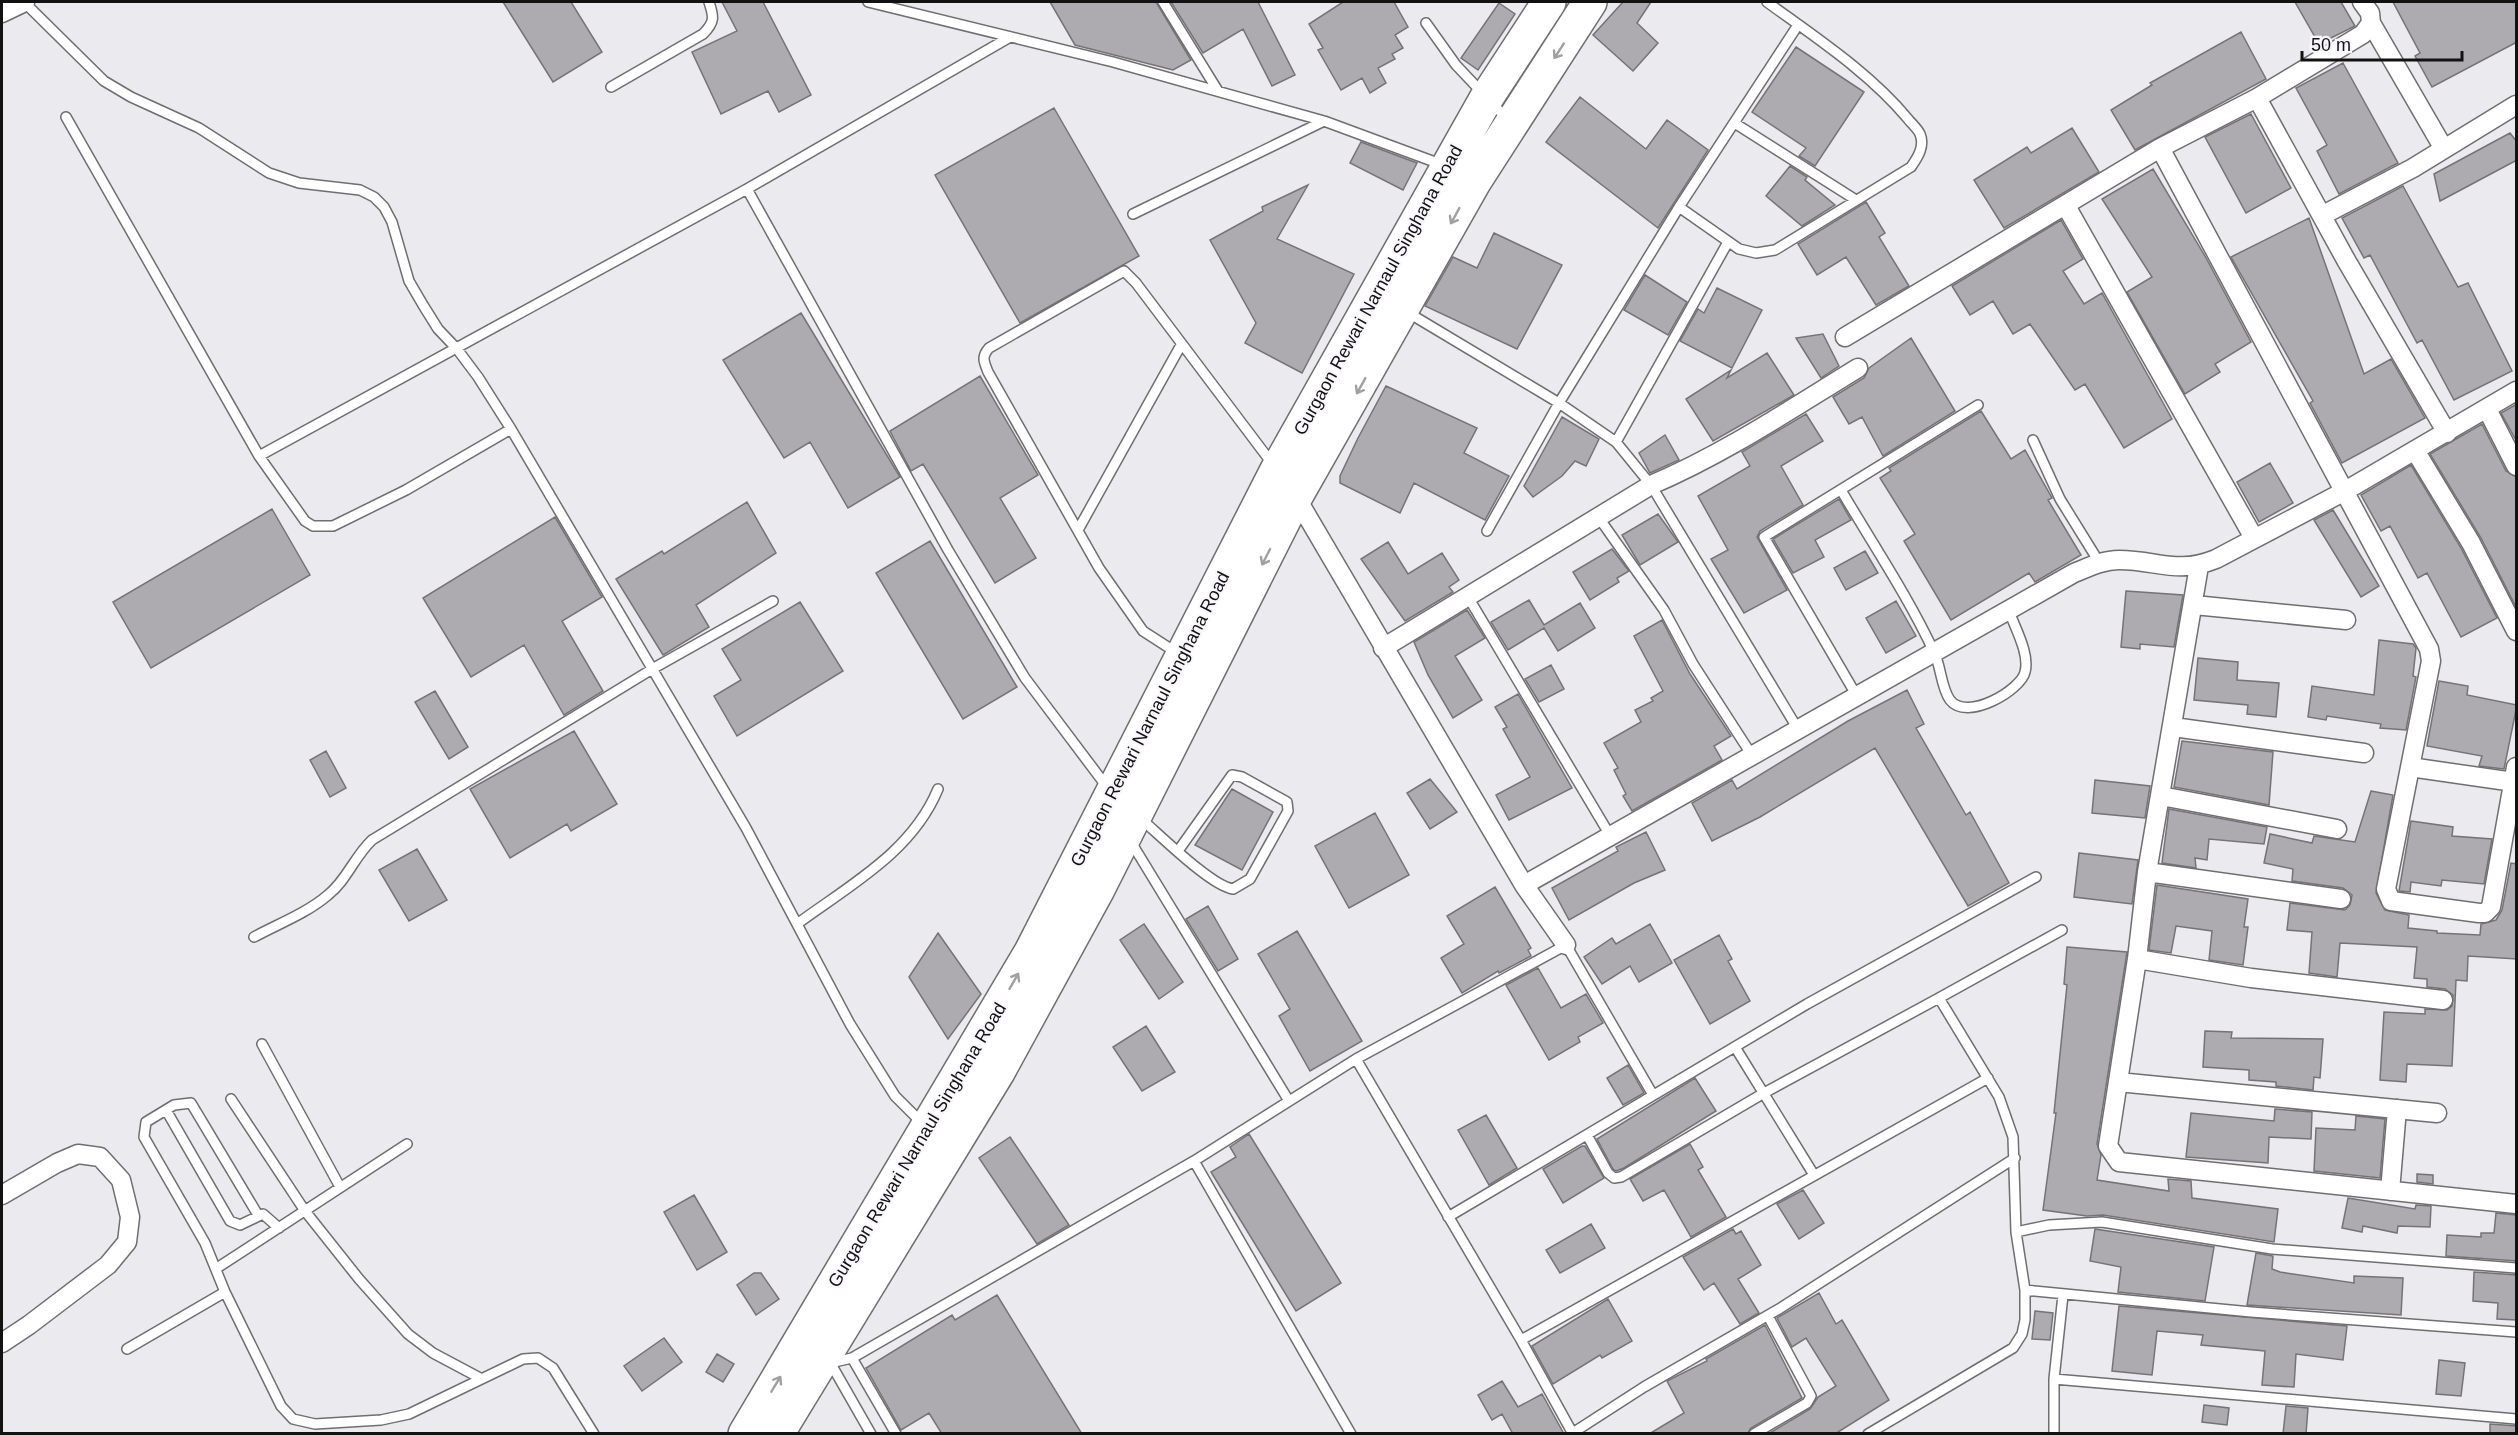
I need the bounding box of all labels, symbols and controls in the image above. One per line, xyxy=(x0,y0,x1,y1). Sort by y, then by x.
scale bar xyxy=(2302,24,2462,62)
text: 50 m xyxy=(2311,35,2351,55)
one-way arrow xyxy=(1552,42,1565,59)
street label: Gurgaon Rewari Narnaul Singhana Road xyxy=(1290,142,1466,438)
one-way arrow xyxy=(1449,207,1461,224)
one-way arrow xyxy=(1355,377,1366,395)
one-way arrow xyxy=(1260,547,1271,565)
street label: Gurgaon Rewari Narnaul Singhana Road xyxy=(1067,568,1233,870)
one-way arrow xyxy=(1008,973,1020,990)
street label: Gurgaon Rewari Narnaul Singhana Road xyxy=(824,999,1010,1291)
one-way arrow xyxy=(770,1376,782,1393)

